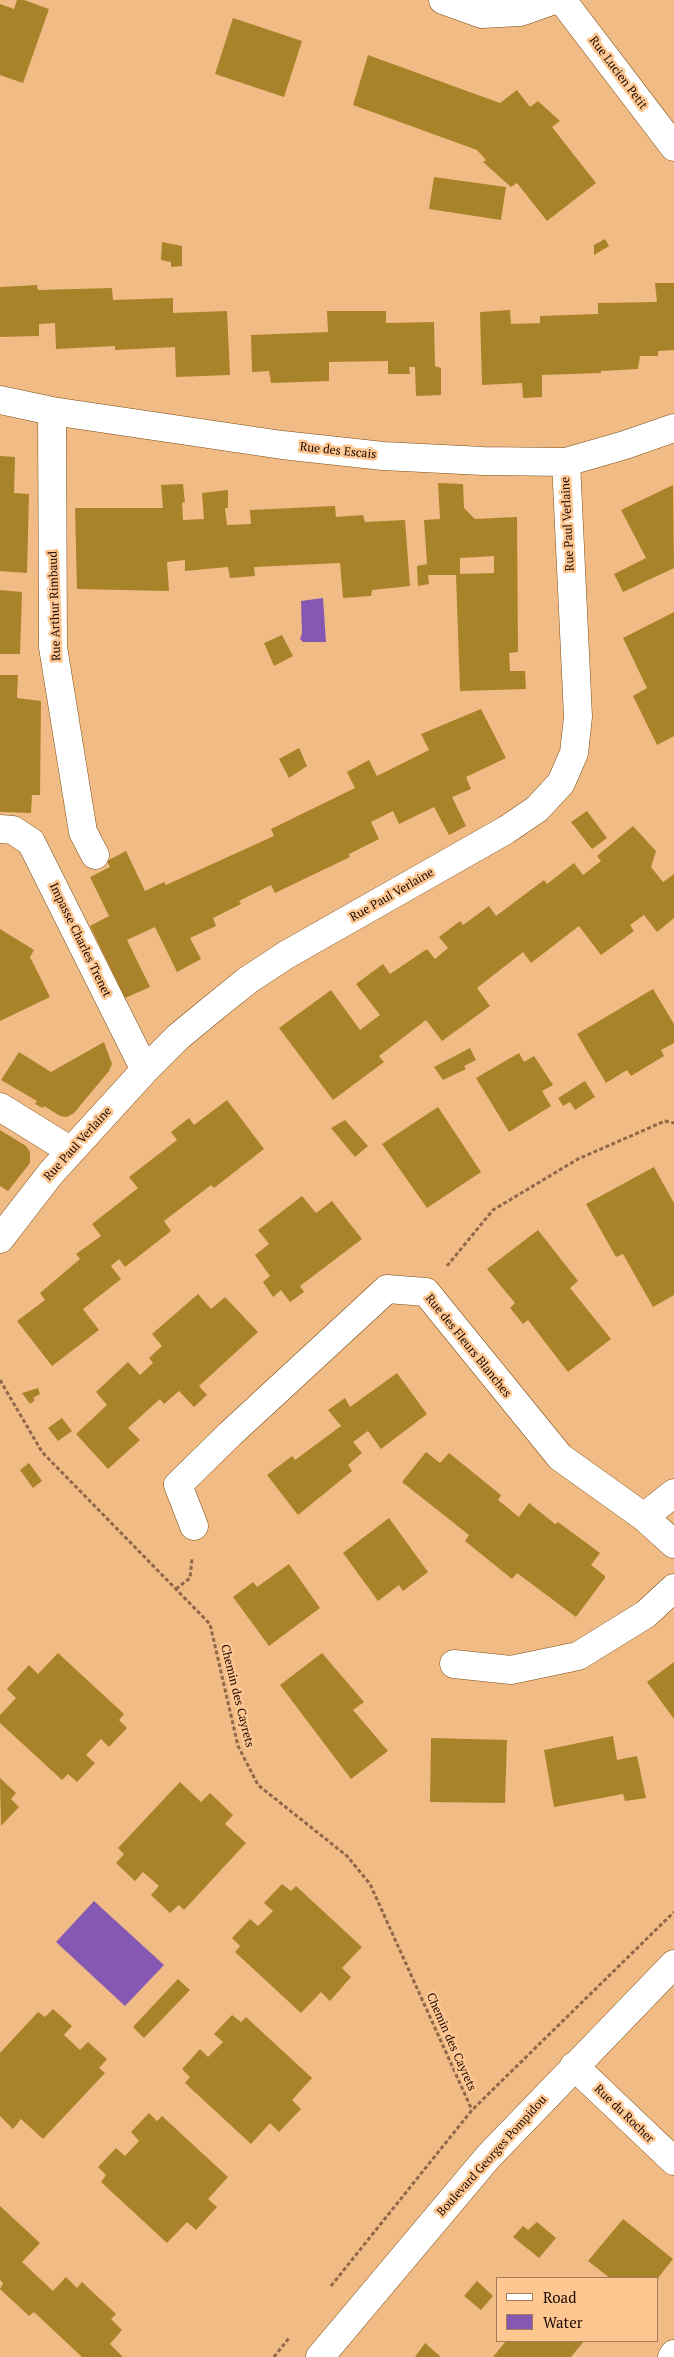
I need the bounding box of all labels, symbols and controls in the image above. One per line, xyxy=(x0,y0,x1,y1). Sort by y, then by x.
street label: Rue Lucien Petit xyxy=(586,34,650,112)
street label: Rue des Escais xyxy=(299,440,377,462)
street label: Rue Paul Verlaine xyxy=(558,477,578,571)
street label: Rue Arthur Rimbaud xyxy=(46,551,64,661)
street label: Rue Paul Verlaine xyxy=(348,865,436,925)
street label: Impasse Charles Trenet xyxy=(46,881,114,999)
street label: Rue Paul Verlaine xyxy=(41,1104,115,1184)
street label: Rue des Fleurs Blanches xyxy=(422,1292,514,1400)
street label: Chemin des Cayrets xyxy=(217,1643,257,1749)
street label: Chemin des Cayrets xyxy=(423,1991,479,2093)
street label: Rue du Rocher xyxy=(591,2082,657,2146)
street label: Boulevard Georges Pompidou xyxy=(434,2093,550,2219)
legend xyxy=(497,2277,659,2342)
text: Road xyxy=(543,2287,576,2307)
text: Water xyxy=(543,2312,582,2332)

